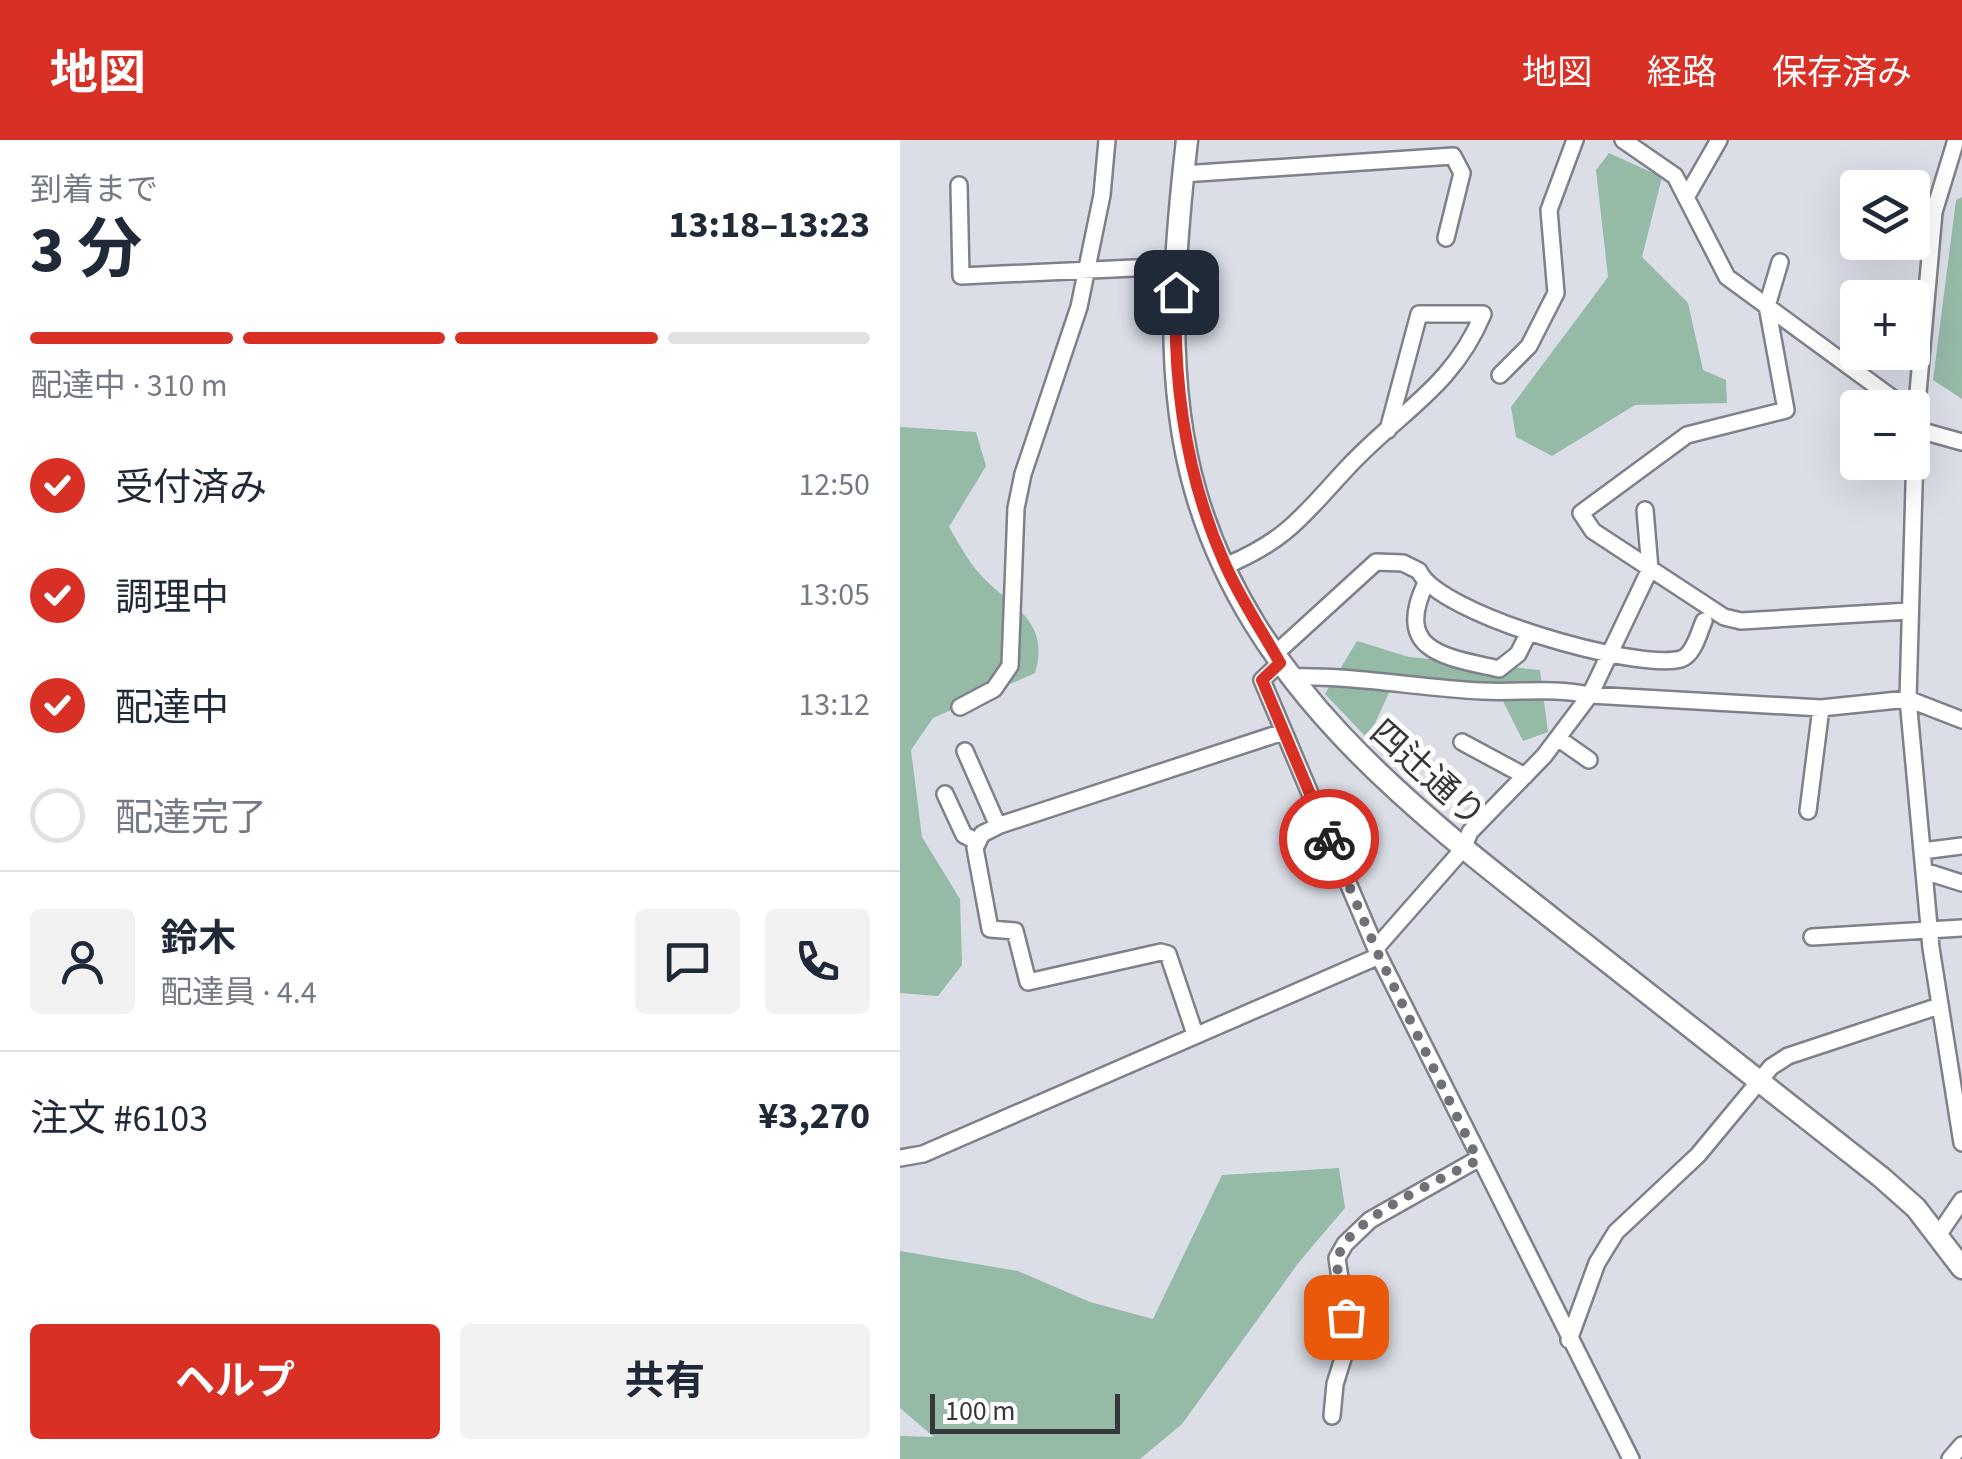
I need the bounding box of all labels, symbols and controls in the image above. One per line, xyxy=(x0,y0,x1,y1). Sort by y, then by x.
text: 地図 xyxy=(50,40,146,108)
text: 地図 xyxy=(1522,48,1592,98)
text: 経路 xyxy=(1647,48,1717,98)
text: 保存済み xyxy=(1772,48,1912,98)
text: 到着まで xyxy=(30,167,158,213)
map controls xyxy=(1840,170,1930,480)
button: layers xyxy=(1840,170,1930,260)
text: 13:18–13:23 xyxy=(668,198,870,252)
text: 3 分 xyxy=(30,204,142,297)
pin xyxy=(1134,250,1219,335)
icon: home xyxy=(1149,265,1204,320)
button: + xyxy=(1840,280,1930,370)
text: 配達中 · 310 m xyxy=(30,363,227,409)
button: − xyxy=(1840,390,1930,480)
icon: check xyxy=(30,458,85,513)
text: 受付済み xyxy=(115,461,267,515)
text: 12:50 xyxy=(798,462,870,508)
icon: check xyxy=(30,568,85,623)
text: 調理中 xyxy=(115,571,229,625)
text: 13:05 xyxy=(798,572,870,618)
icon: check xyxy=(30,678,85,733)
text: 配達中 xyxy=(115,681,229,735)
text: 13:12 xyxy=(798,682,870,728)
street label: 四辻通り xyxy=(1359,708,1496,839)
courier xyxy=(1279,789,1379,889)
text: 配達完了 xyxy=(115,791,267,845)
icon: bike xyxy=(1302,812,1357,867)
button: person xyxy=(30,909,135,1014)
button: chat xyxy=(635,909,740,1014)
button: phone xyxy=(765,909,870,1014)
text: 鈴木 xyxy=(160,912,236,966)
text: 配達員 · 4.4 xyxy=(160,970,317,1016)
text: ¥3,270 xyxy=(758,1089,870,1143)
text: 注文 #6103 xyxy=(30,1092,208,1146)
pin xyxy=(1304,1275,1389,1360)
icon: bag xyxy=(1319,1290,1374,1345)
button: ヘルプ xyxy=(30,1324,440,1439)
button: 共有 xyxy=(460,1324,870,1439)
scale bar xyxy=(930,1389,1120,1434)
text: 100 m xyxy=(945,1391,1016,1431)

